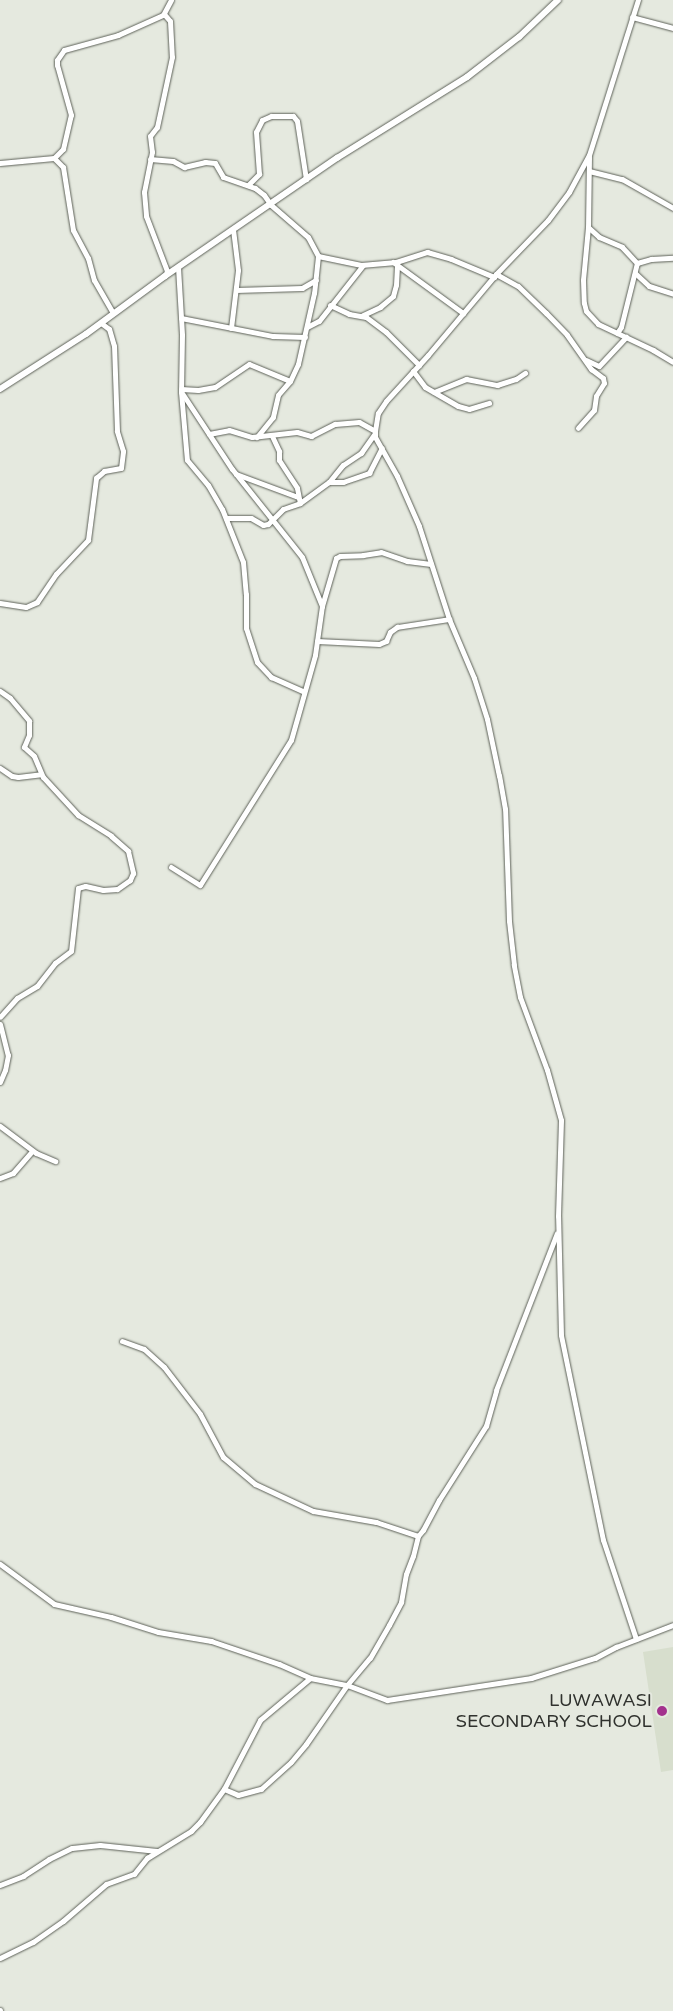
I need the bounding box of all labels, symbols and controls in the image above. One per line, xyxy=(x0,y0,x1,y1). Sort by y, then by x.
place label: LUWAWASI SECONDARY SCHOOL xyxy=(456,1690,652,1732)
marker: LUWAWASI SECONDARY SCHOOL xyxy=(656,1705,668,1717)

